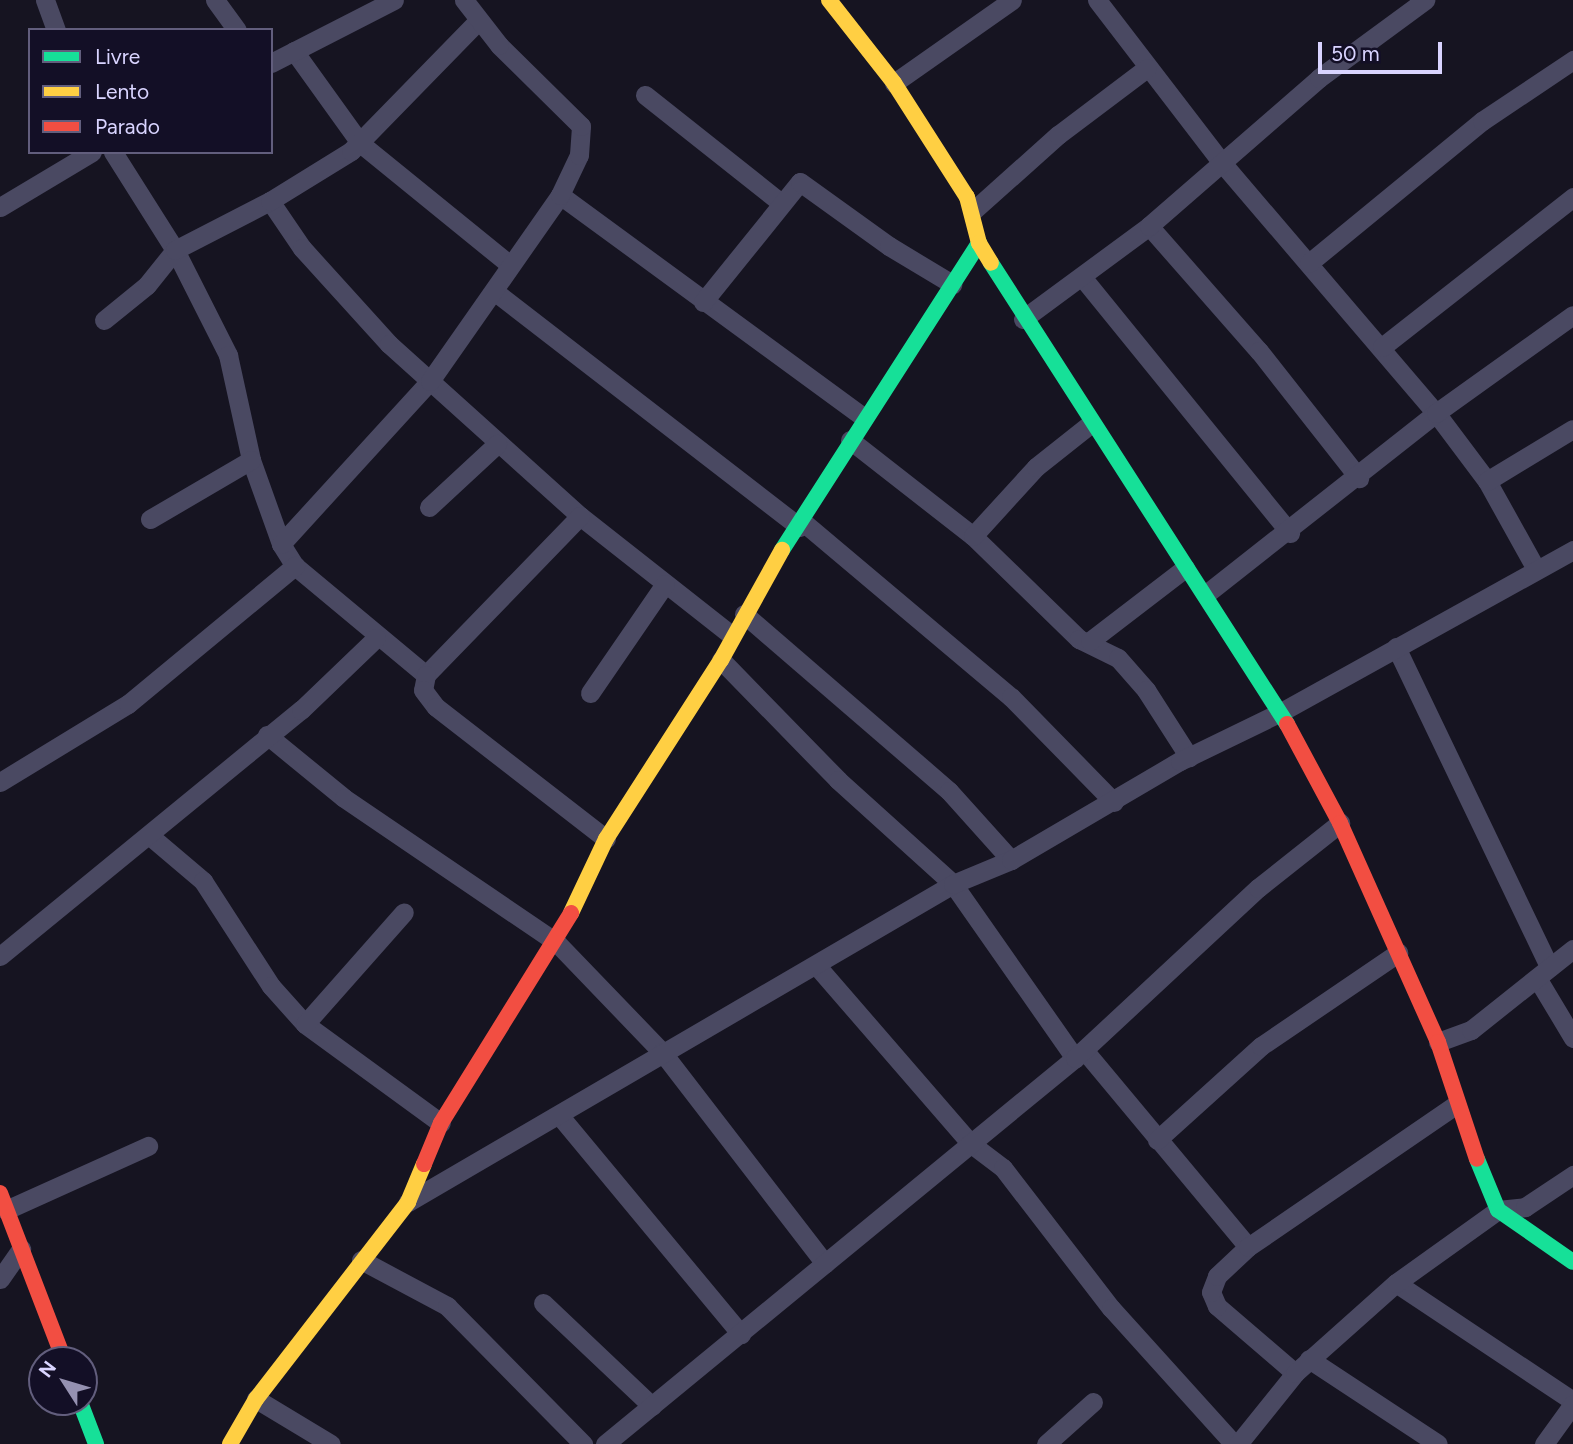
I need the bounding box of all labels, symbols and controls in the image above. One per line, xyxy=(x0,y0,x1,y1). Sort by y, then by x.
legend xyxy=(28,28,273,154)
scale bar xyxy=(1321,28,1445,72)
text: 50 m xyxy=(1331,41,1380,66)
text: Livre xyxy=(95,44,140,69)
text: Lento xyxy=(95,79,149,104)
text: Parado xyxy=(95,114,160,139)
north arrow xyxy=(28,1346,98,1416)
text: N xyxy=(34,1356,61,1382)

